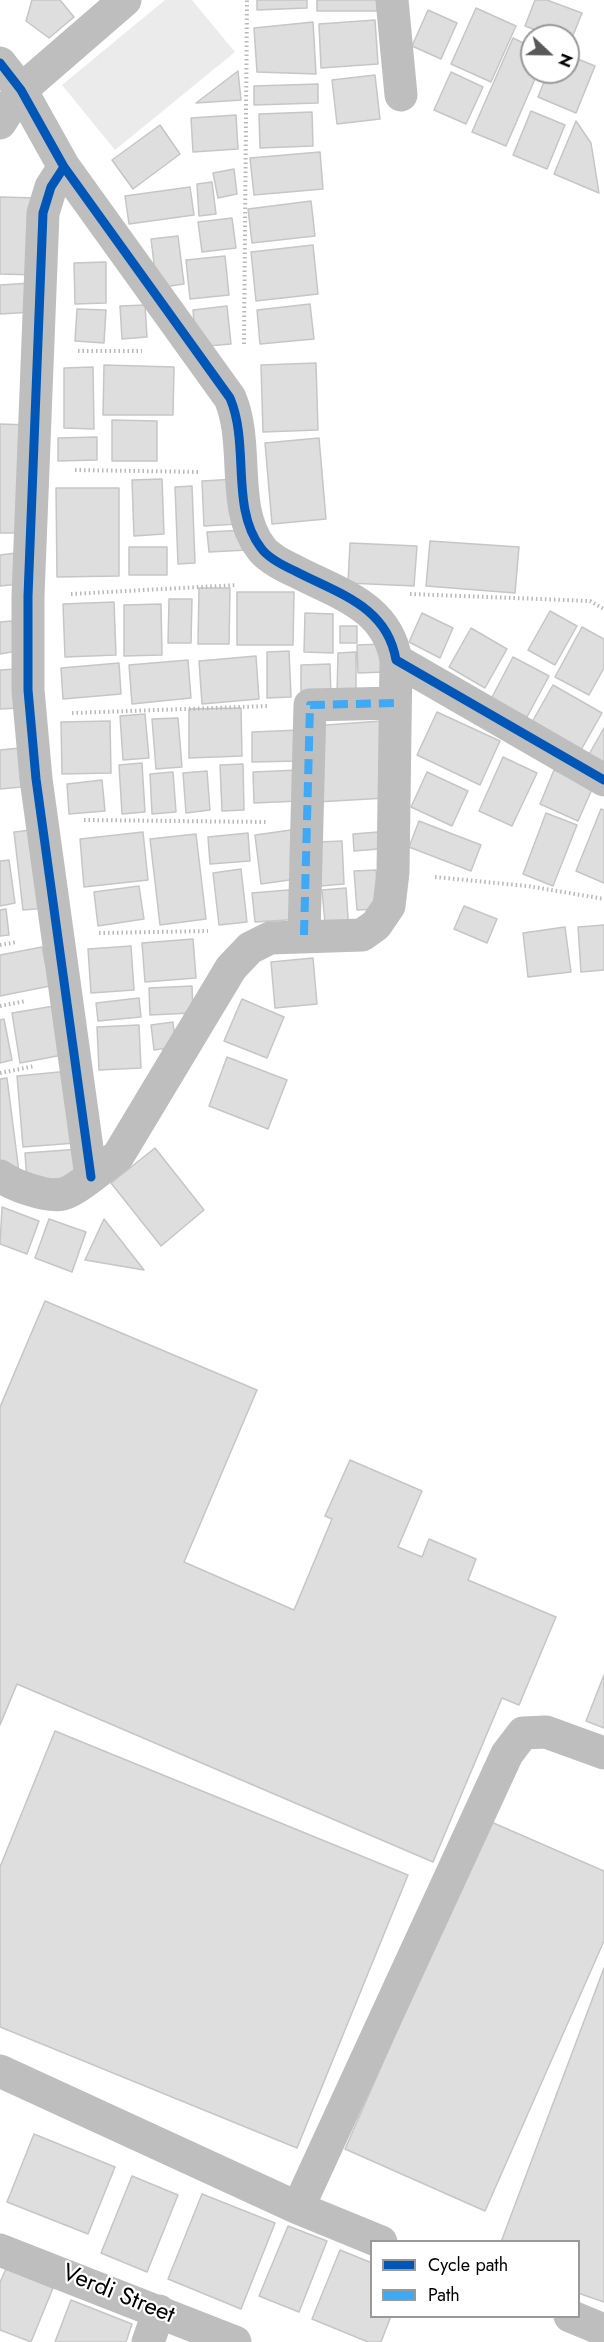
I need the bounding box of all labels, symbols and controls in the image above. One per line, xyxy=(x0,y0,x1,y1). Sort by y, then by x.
north arrow xyxy=(520,24,580,84)
text: N xyxy=(552,50,578,70)
legend xyxy=(370,2240,580,2318)
text: Cycle path xyxy=(428,2252,508,2278)
street label: Verdi Street xyxy=(57,2259,179,2331)
text: Path xyxy=(428,2282,460,2308)

